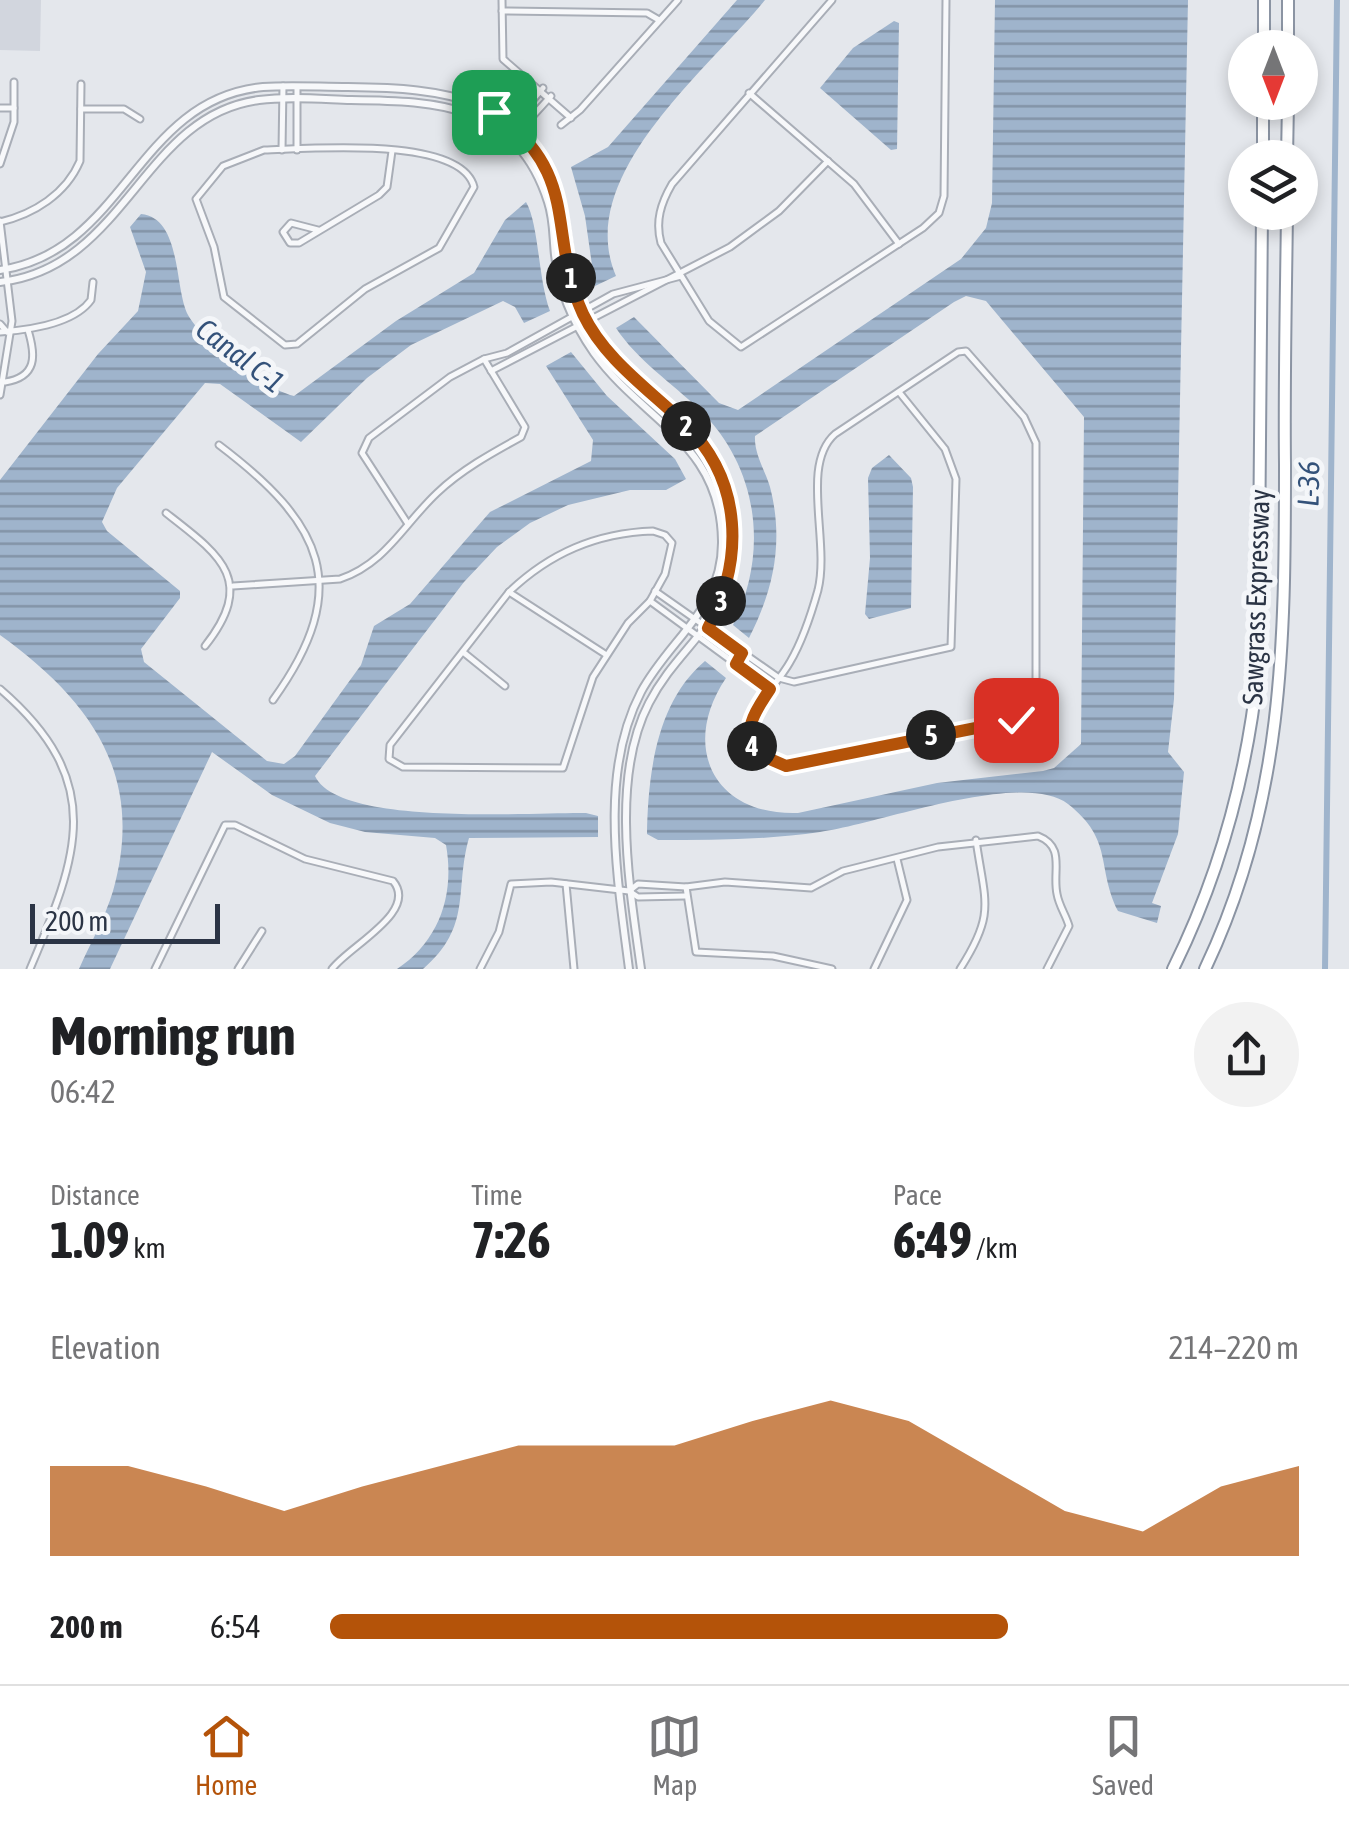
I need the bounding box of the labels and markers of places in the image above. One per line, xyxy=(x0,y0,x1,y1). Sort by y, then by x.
pin xyxy=(452,70,537,155)
pin: 1 xyxy=(546,253,596,303)
pin: 2 xyxy=(661,401,711,451)
pin: 3 xyxy=(696,576,746,626)
pin xyxy=(974,678,1059,763)
pin: 5 xyxy=(906,710,956,760)
pin: 4 xyxy=(727,721,777,771)

